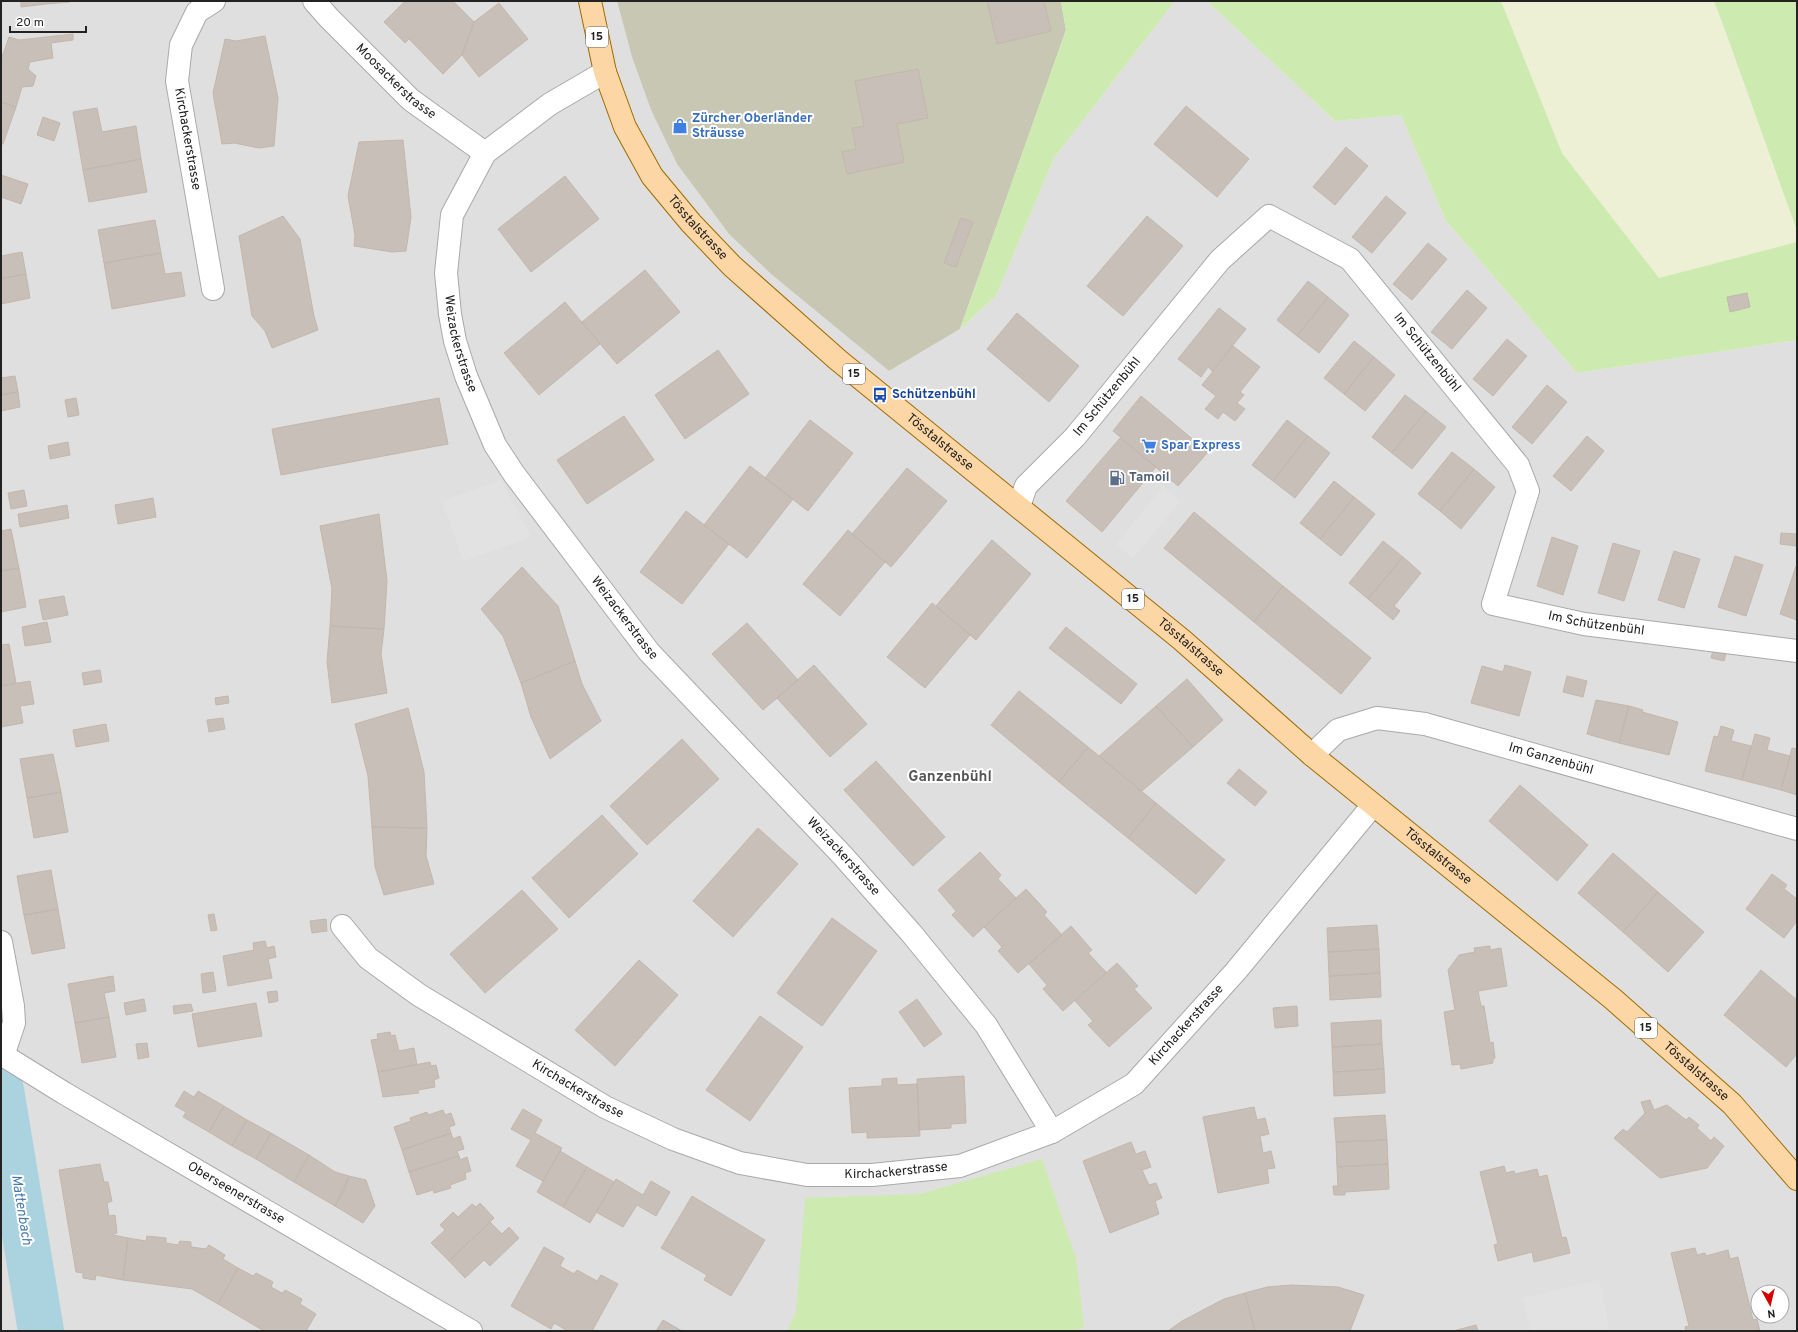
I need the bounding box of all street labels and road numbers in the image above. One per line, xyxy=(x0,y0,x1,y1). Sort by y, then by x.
road number: 15 xyxy=(586,27,608,47)
street label: Moosackerstrasse xyxy=(352,41,439,123)
street label: Kirchackerstrasse xyxy=(170,87,204,191)
street label: Tösstalstrasse xyxy=(664,192,731,264)
street label: Weizackerstrasse xyxy=(440,294,480,395)
street label: Im Schützenbühl xyxy=(1390,310,1464,396)
street label: Im Schützenbühl xyxy=(1071,354,1145,440)
road number: 15 xyxy=(843,364,865,384)
street label: Tösstalstrasse xyxy=(903,410,976,475)
street label: Weizackerstrasse xyxy=(587,574,661,664)
road number: 15 xyxy=(1122,589,1144,609)
street label: Im Schützenbühl xyxy=(1546,608,1645,640)
street label: Tösstalstrasse xyxy=(1154,615,1227,681)
street label: Im Ganzenbühl xyxy=(1507,740,1595,779)
street label: Weizackerstrasse xyxy=(803,814,883,900)
street label: Tösstalstrasse xyxy=(1401,825,1475,889)
street label: Kirchackerstrasse xyxy=(1146,982,1227,1069)
road number: 15 xyxy=(1635,1018,1657,1038)
street label: Tösstalstrasse xyxy=(1660,1039,1732,1105)
street label: Kirchackerstrasse xyxy=(529,1057,626,1123)
street label: Oberseenerstrasse xyxy=(184,1159,287,1228)
street label: Kirchackerstrasse xyxy=(844,1159,949,1183)

